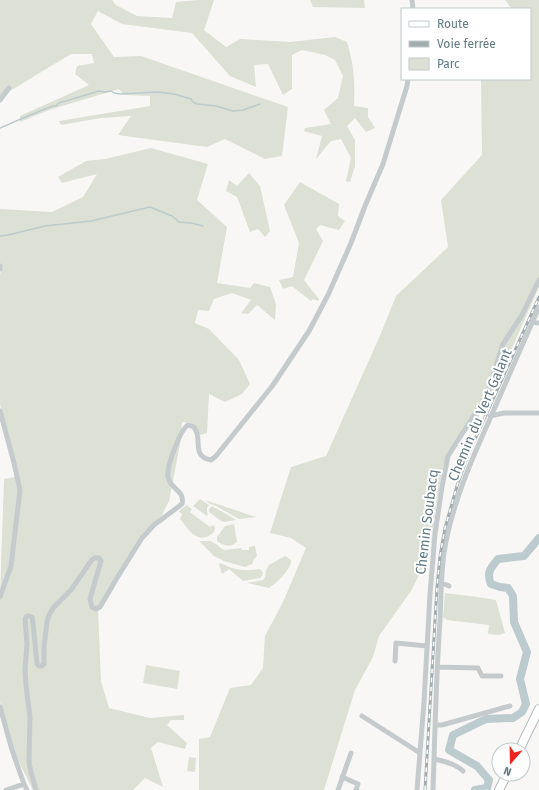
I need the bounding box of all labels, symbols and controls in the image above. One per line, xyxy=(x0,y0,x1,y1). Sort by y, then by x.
legend xyxy=(401,8,531,80)
text: Route xyxy=(437,17,469,31)
text: Voie ferrée xyxy=(437,37,496,51)
text: Parc xyxy=(437,57,460,71)
street label: Chemin du Vert Galant xyxy=(444,345,516,484)
street label: Chemin Soubacq xyxy=(412,468,442,576)
north arrow xyxy=(491,742,531,782)
text: N xyxy=(502,764,513,778)

